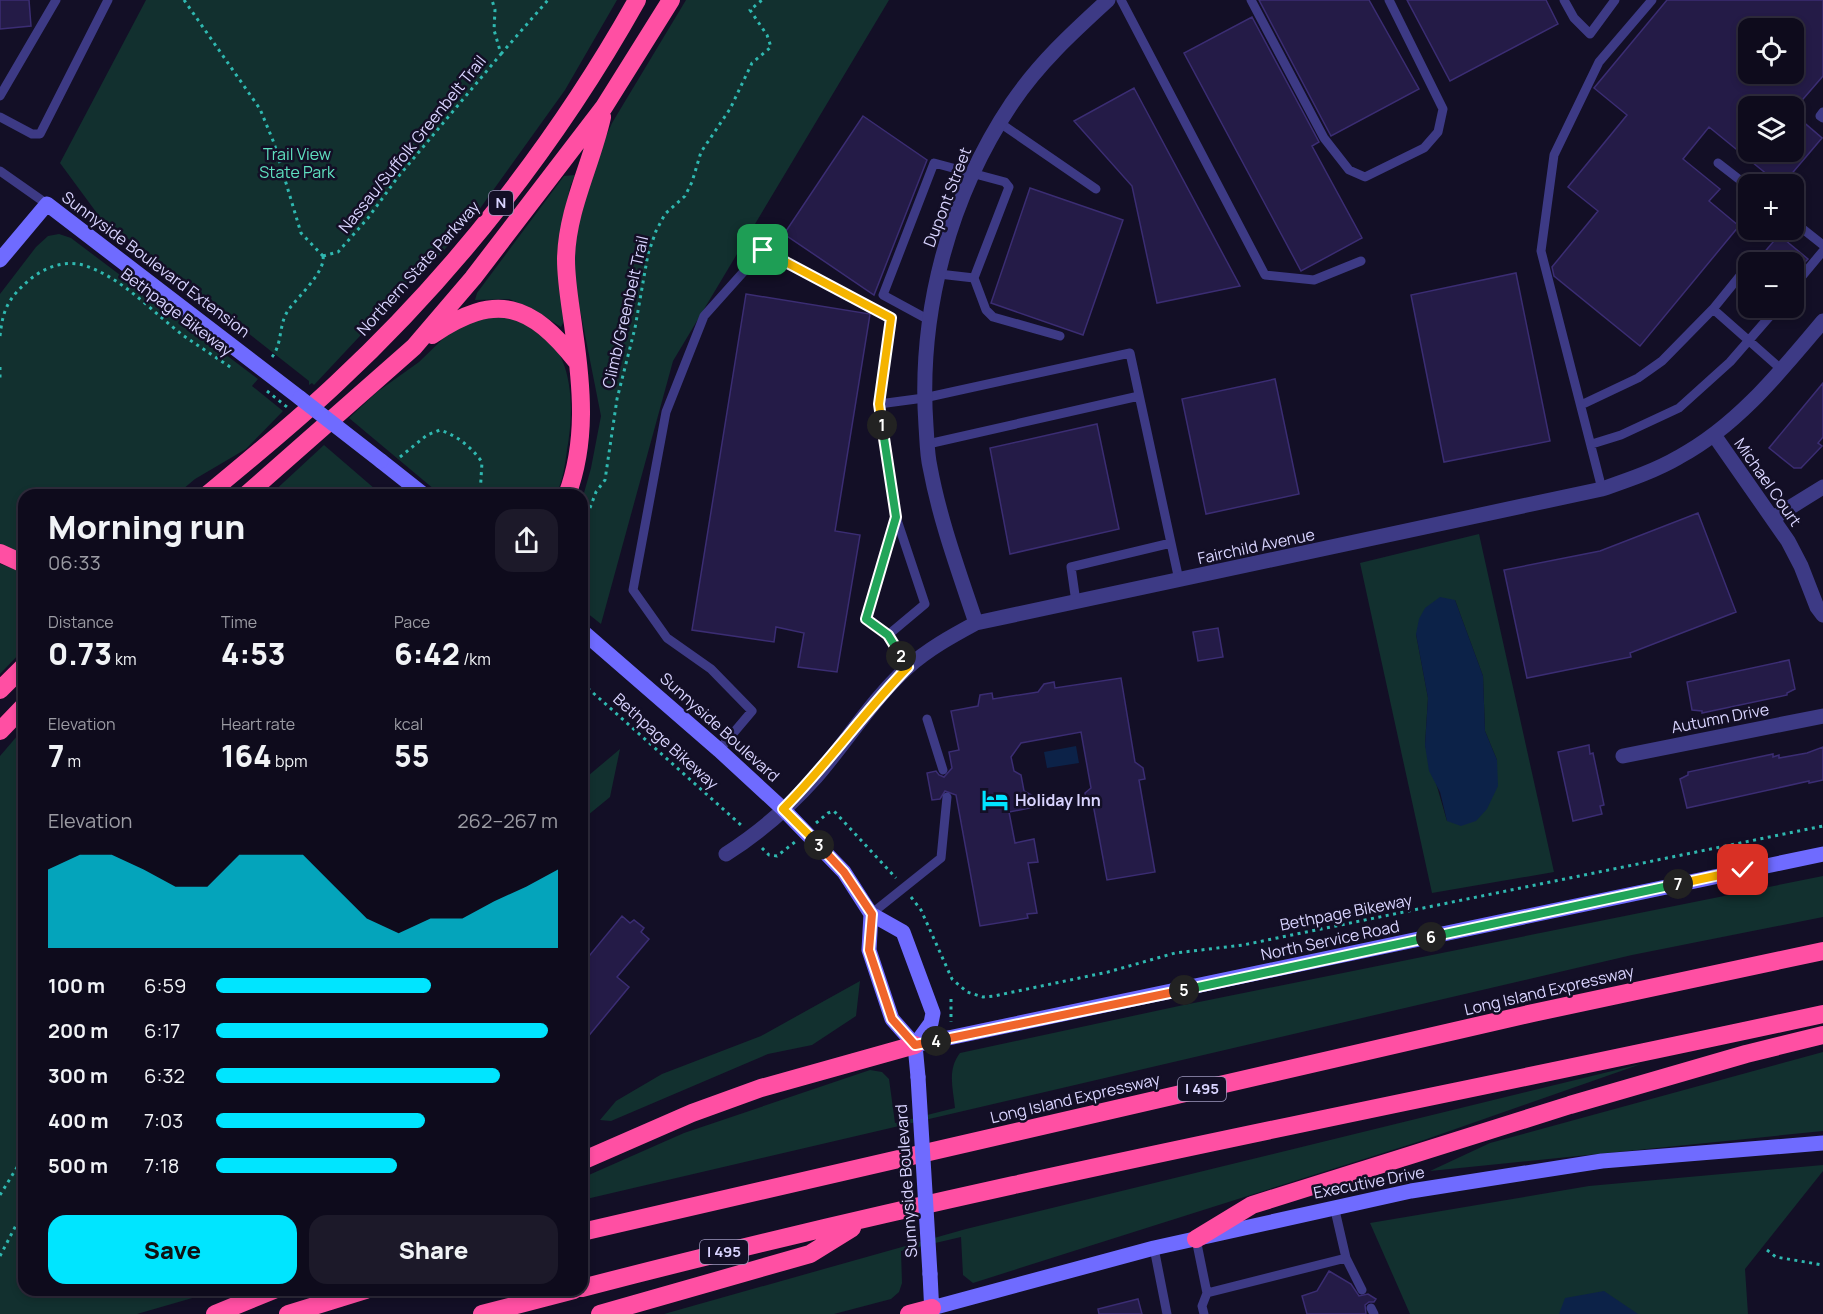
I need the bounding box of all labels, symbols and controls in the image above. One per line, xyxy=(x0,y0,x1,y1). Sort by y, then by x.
map controls xyxy=(1738,18,1804,318)
button: locate xyxy=(1738,18,1804,84)
street label: Nassau/Suffolk Greenbelt Trail xyxy=(333,51,491,237)
button: layers xyxy=(1738,96,1804,162)
park label: Trail View State Park xyxy=(259,143,336,183)
street label: Dupont Street xyxy=(918,144,976,250)
button: + xyxy=(1738,174,1804,240)
street label: Sunnyside Boulevard Extension xyxy=(57,186,255,342)
road number: N xyxy=(489,191,513,215)
street label: Northern State Parkway xyxy=(352,195,485,340)
pin xyxy=(737,224,788,275)
icon: arrive xyxy=(746,233,779,266)
street label: Climb/Greenbelt Trail xyxy=(597,234,653,390)
button: − xyxy=(1738,252,1804,318)
street label: Bethpage Bikeway xyxy=(117,263,238,362)
pin: 1 xyxy=(867,410,897,440)
text: 1 xyxy=(878,414,886,436)
street label: Michael Court xyxy=(1729,433,1807,531)
text: Morning run xyxy=(48,504,245,549)
button: share xyxy=(495,509,558,572)
street label: Fairchild Avenue xyxy=(1195,523,1317,569)
text: 06:33 xyxy=(48,549,101,576)
text: Distance xyxy=(48,611,114,633)
text: Time xyxy=(221,611,257,633)
text: Pace xyxy=(394,611,430,633)
text: 0.73 xyxy=(48,633,112,674)
text: 4:53 xyxy=(221,633,286,674)
text: 6:42 xyxy=(394,633,460,674)
pin: 2 xyxy=(886,641,916,671)
text: 2 xyxy=(896,645,906,667)
text: km xyxy=(112,648,137,670)
text: /km xyxy=(460,648,491,670)
street label: Sunnyside Boulevard xyxy=(655,667,785,787)
street label: Bethpage Bikeway xyxy=(609,688,724,795)
street label: Autumn Drive xyxy=(1669,698,1771,738)
text: Elevation xyxy=(48,713,116,735)
text: Heart rate xyxy=(221,713,295,735)
text: kcal xyxy=(394,713,423,735)
text: 7 xyxy=(48,735,64,776)
text: 164 xyxy=(221,735,272,776)
text: 55 xyxy=(394,735,429,776)
text: m xyxy=(64,750,81,772)
text: bpm xyxy=(272,750,307,772)
hotel icon: Holiday Inn xyxy=(980,785,1010,815)
place label: Holiday Inn xyxy=(1015,789,1101,811)
text: Elevation xyxy=(48,807,132,834)
text: 262–267 m xyxy=(457,807,558,834)
pin: 3 xyxy=(804,830,834,860)
text: 3 xyxy=(814,834,824,856)
pin xyxy=(1717,844,1768,895)
icon: check xyxy=(1726,853,1759,886)
pin: 7 xyxy=(1663,869,1693,899)
text: 7 xyxy=(1674,873,1682,895)
street label: Bethpage Bikeway xyxy=(1278,888,1415,936)
street label: North Service Road xyxy=(1259,915,1401,965)
pin: 6 xyxy=(1416,922,1446,952)
text: 6 xyxy=(1426,926,1436,948)
street label: Long Island Expressway xyxy=(1462,960,1637,1020)
text: 100 m xyxy=(48,972,105,999)
text: 6:59 xyxy=(144,972,186,999)
pin: 5 xyxy=(1169,975,1199,1005)
text: 5 xyxy=(1179,979,1189,1001)
text: 200 m xyxy=(48,1017,108,1044)
text: 6:17 xyxy=(144,1017,180,1044)
pin: 4 xyxy=(921,1026,951,1056)
text: 4 xyxy=(931,1030,941,1052)
text: 300 m xyxy=(48,1062,108,1089)
text: 6:32 xyxy=(144,1062,185,1089)
street label: Long Island Expressway xyxy=(988,1068,1163,1128)
road number: I 495 xyxy=(1178,1077,1226,1101)
street label: Sunnyside Boulevard xyxy=(890,1103,922,1259)
text: 400 m xyxy=(48,1107,108,1134)
text: 7:03 xyxy=(144,1107,183,1134)
text: 500 m xyxy=(48,1152,108,1179)
text: 7:18 xyxy=(144,1152,179,1179)
street label: Executive Drive xyxy=(1312,1160,1426,1204)
button: Save xyxy=(48,1215,297,1284)
button: Share xyxy=(309,1215,558,1284)
road number: I 495 xyxy=(700,1240,748,1264)

